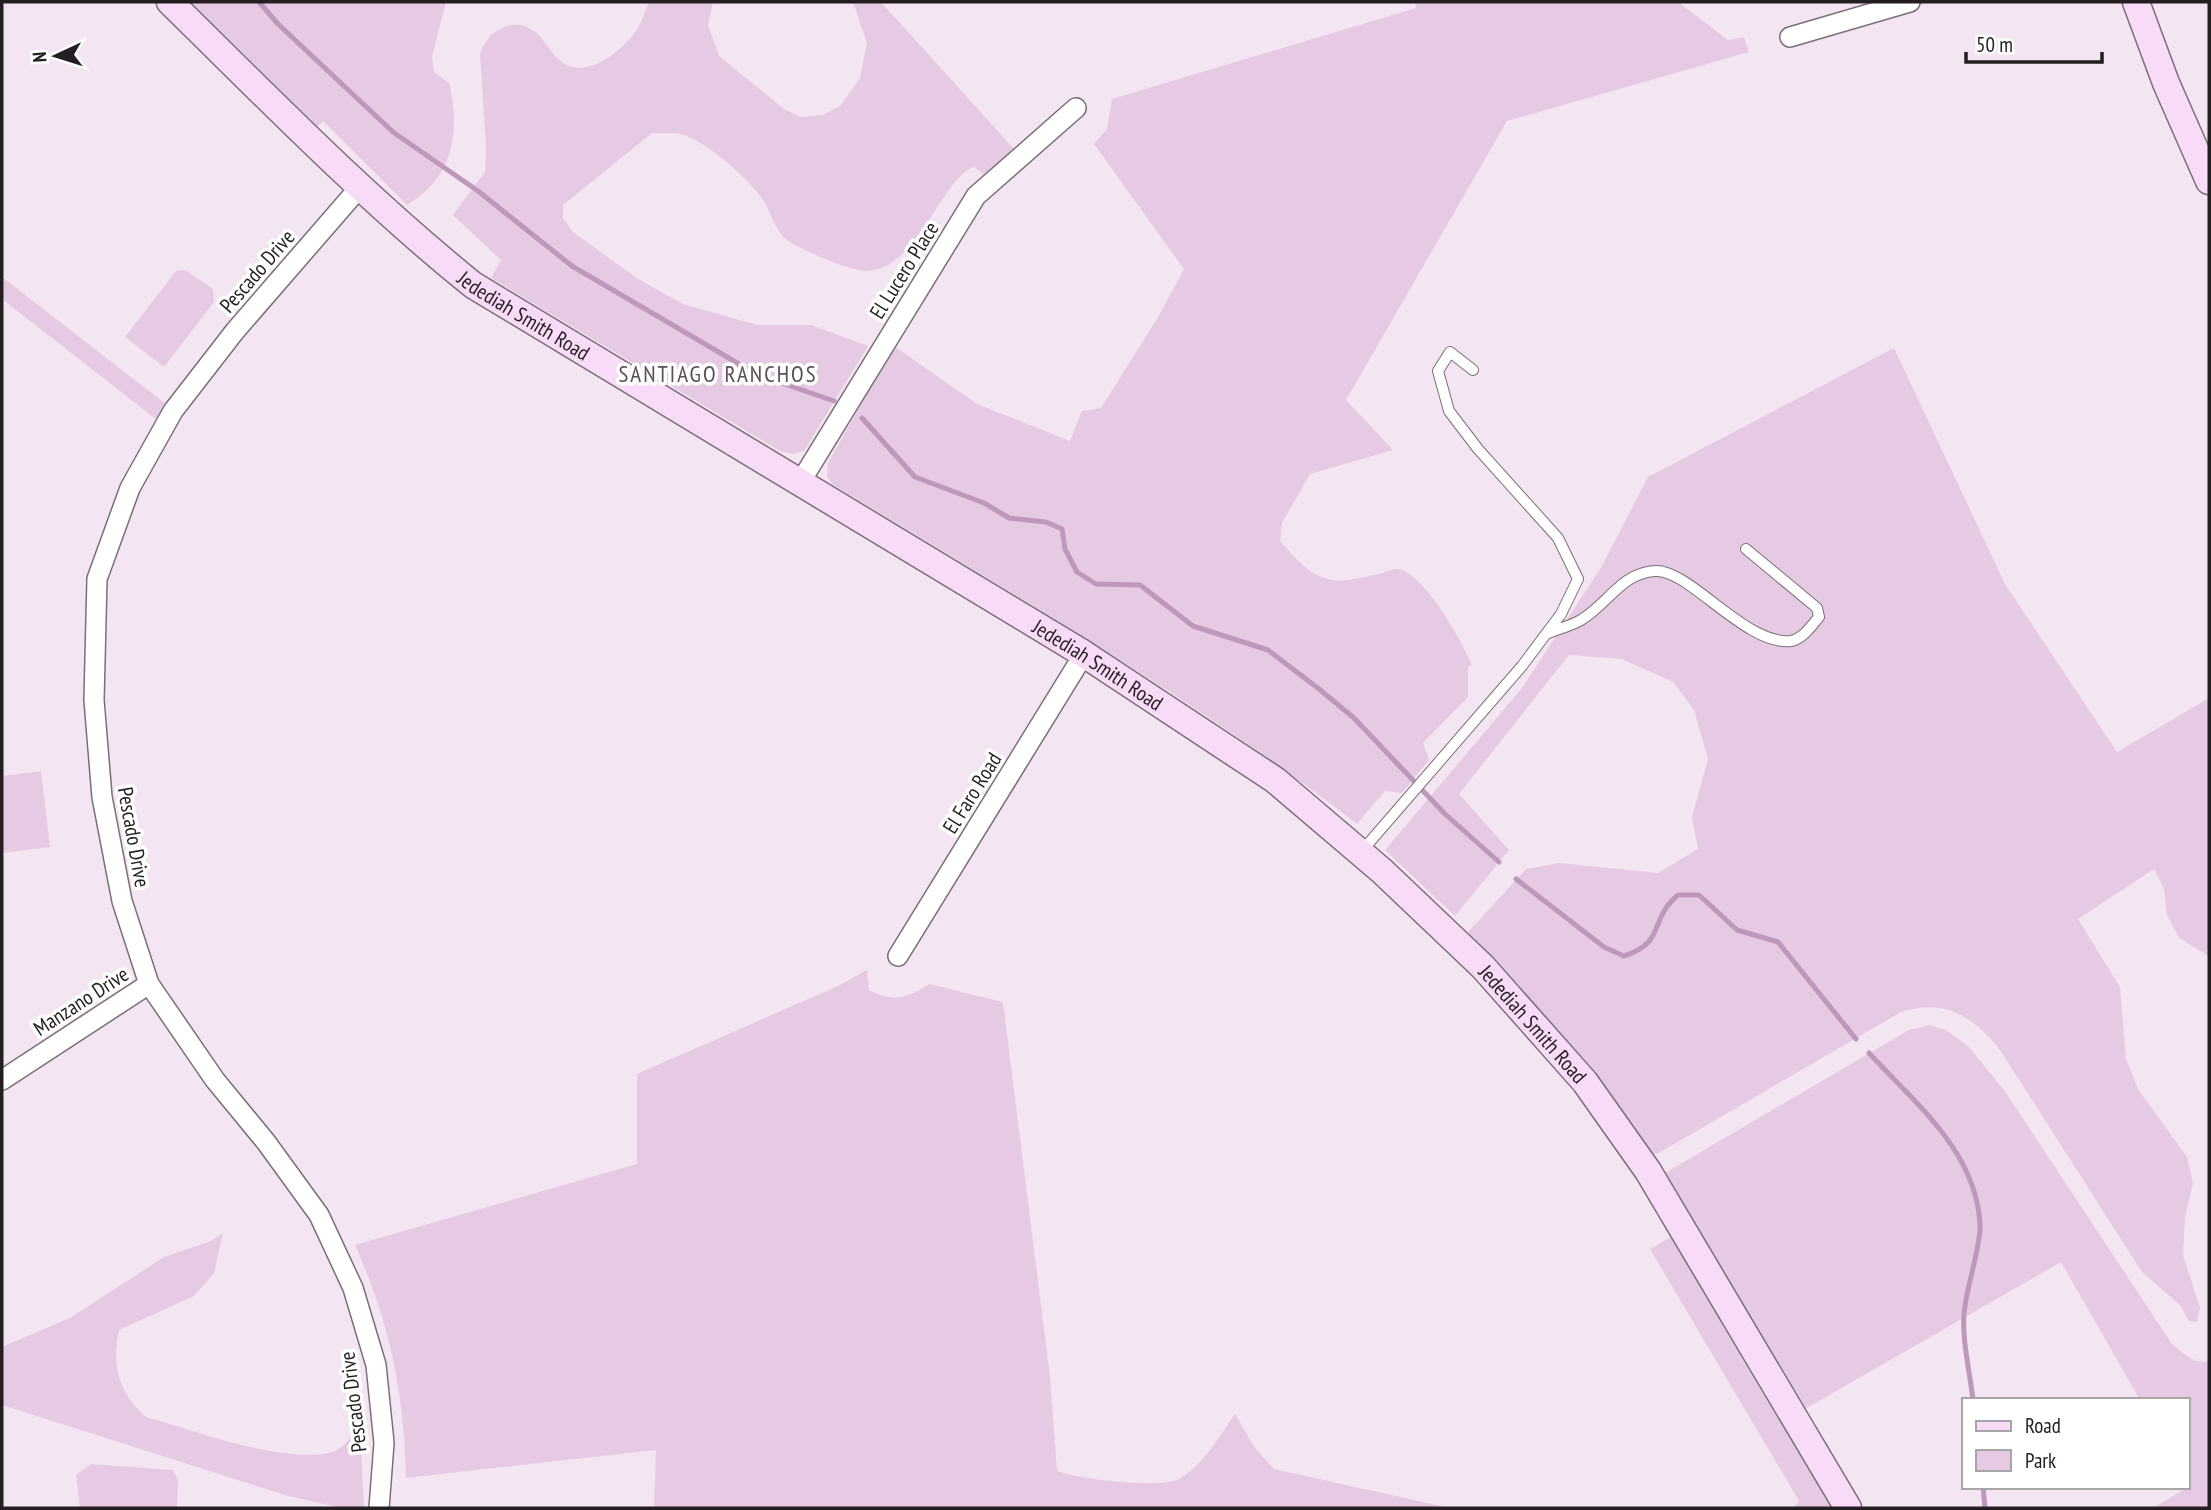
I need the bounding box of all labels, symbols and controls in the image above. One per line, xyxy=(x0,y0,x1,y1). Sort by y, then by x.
north arrow xyxy=(21,21,91,91)
scale bar xyxy=(1966,21,2102,65)
text: 50 m xyxy=(1976,31,2013,58)
text: N xyxy=(27,51,51,63)
street label: El Lucero Place xyxy=(864,216,944,324)
street label: Pescado Drive xyxy=(214,224,300,318)
street label: Jedediah Smith Road xyxy=(451,264,595,366)
district label: SANTIAGO RANCHOS xyxy=(618,359,818,388)
street label: Jedediah Smith Road xyxy=(1027,612,1169,716)
street label: El Faro Road xyxy=(937,747,1007,839)
street label: Pescado Drive xyxy=(112,785,156,889)
street label: Jedediah Smith Road xyxy=(1473,958,1593,1089)
street label: Manzano Drive xyxy=(28,960,134,1042)
street label: Pescado Drive xyxy=(333,1350,373,1454)
legend xyxy=(1962,1398,2190,1489)
text: Road xyxy=(2025,1412,2061,1439)
text: Park xyxy=(2025,1447,2056,1474)

